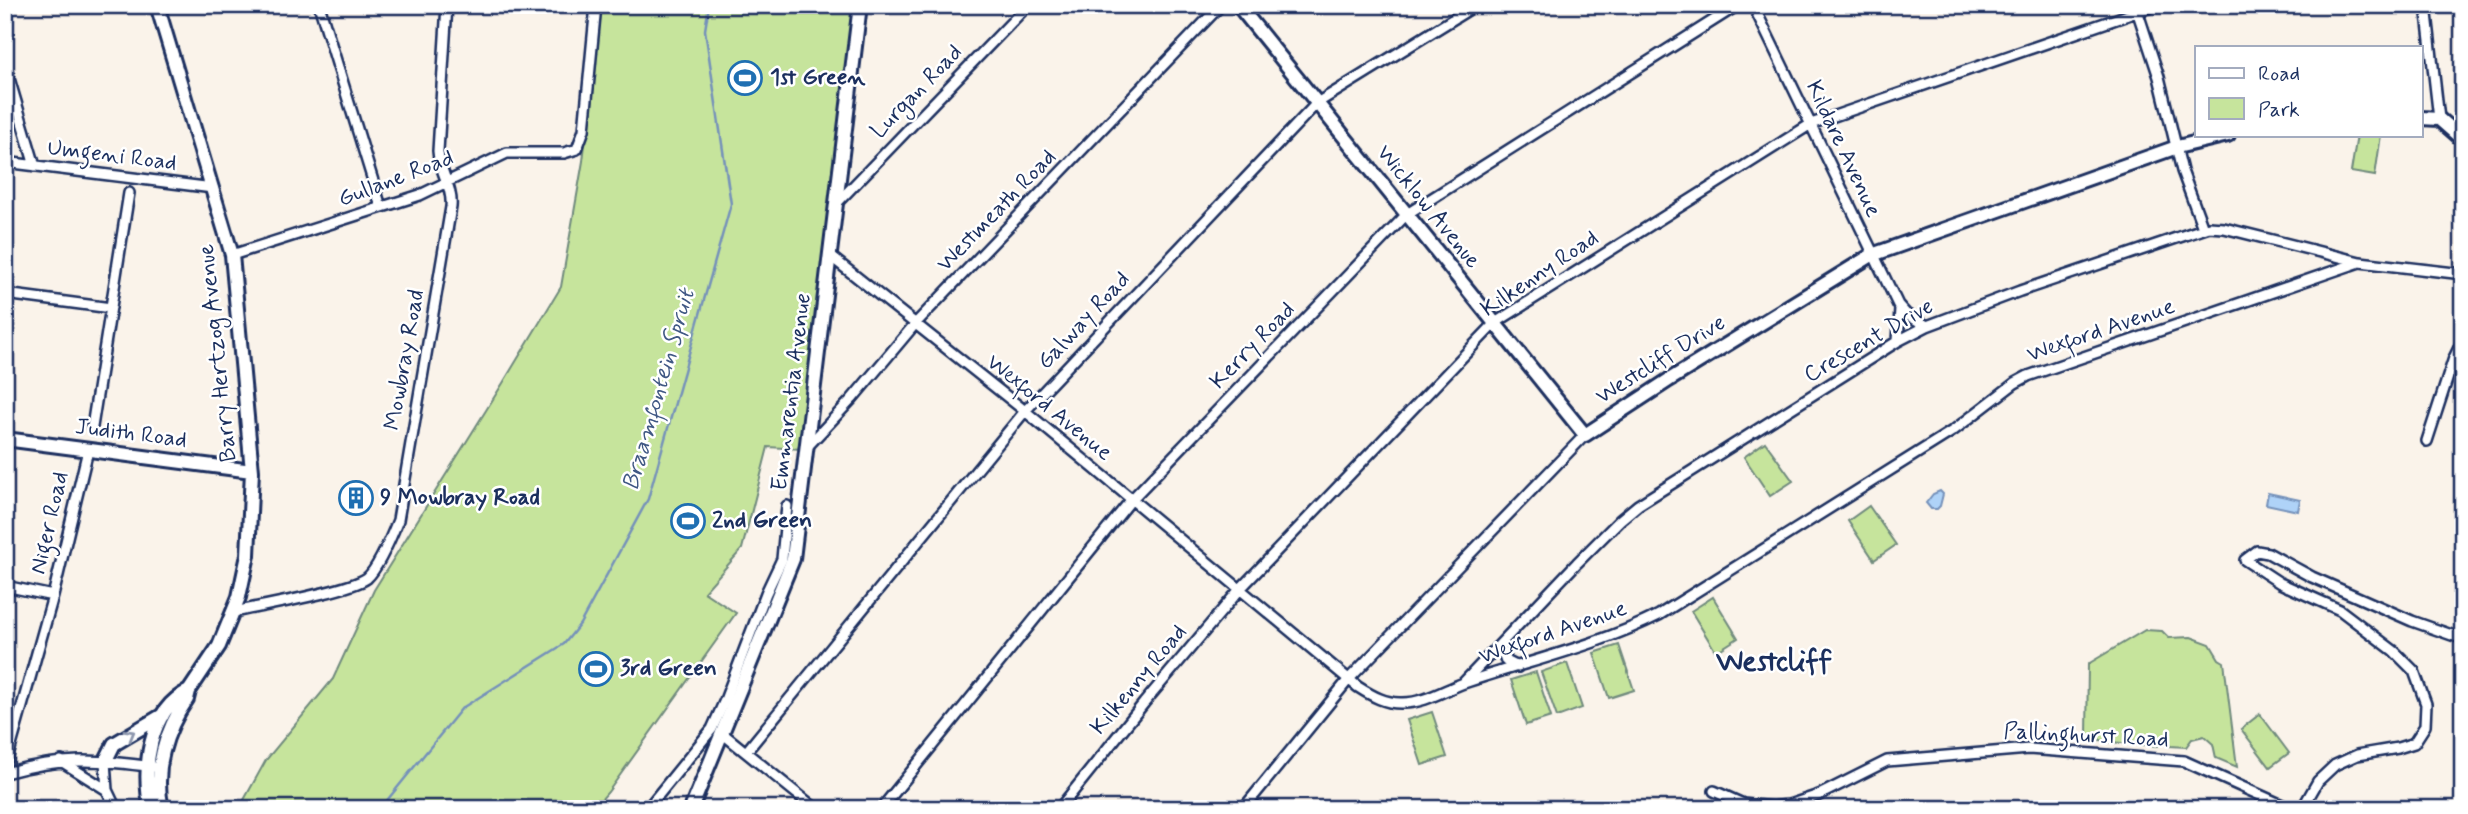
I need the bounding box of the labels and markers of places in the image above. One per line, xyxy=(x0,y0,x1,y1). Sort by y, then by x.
sports icon: 1st Green xyxy=(726,59,764,97)
place label: 1st Green xyxy=(770,63,866,93)
building icon: 9 Mowbray Road xyxy=(337,479,375,517)
place label: 9 Mowbray Road xyxy=(380,483,540,513)
sports icon: 2nd Green xyxy=(669,502,707,540)
place label: 2nd Green xyxy=(712,506,812,536)
sports icon: 3rd Green xyxy=(577,650,615,688)
place label: 3rd Green xyxy=(620,654,717,684)

